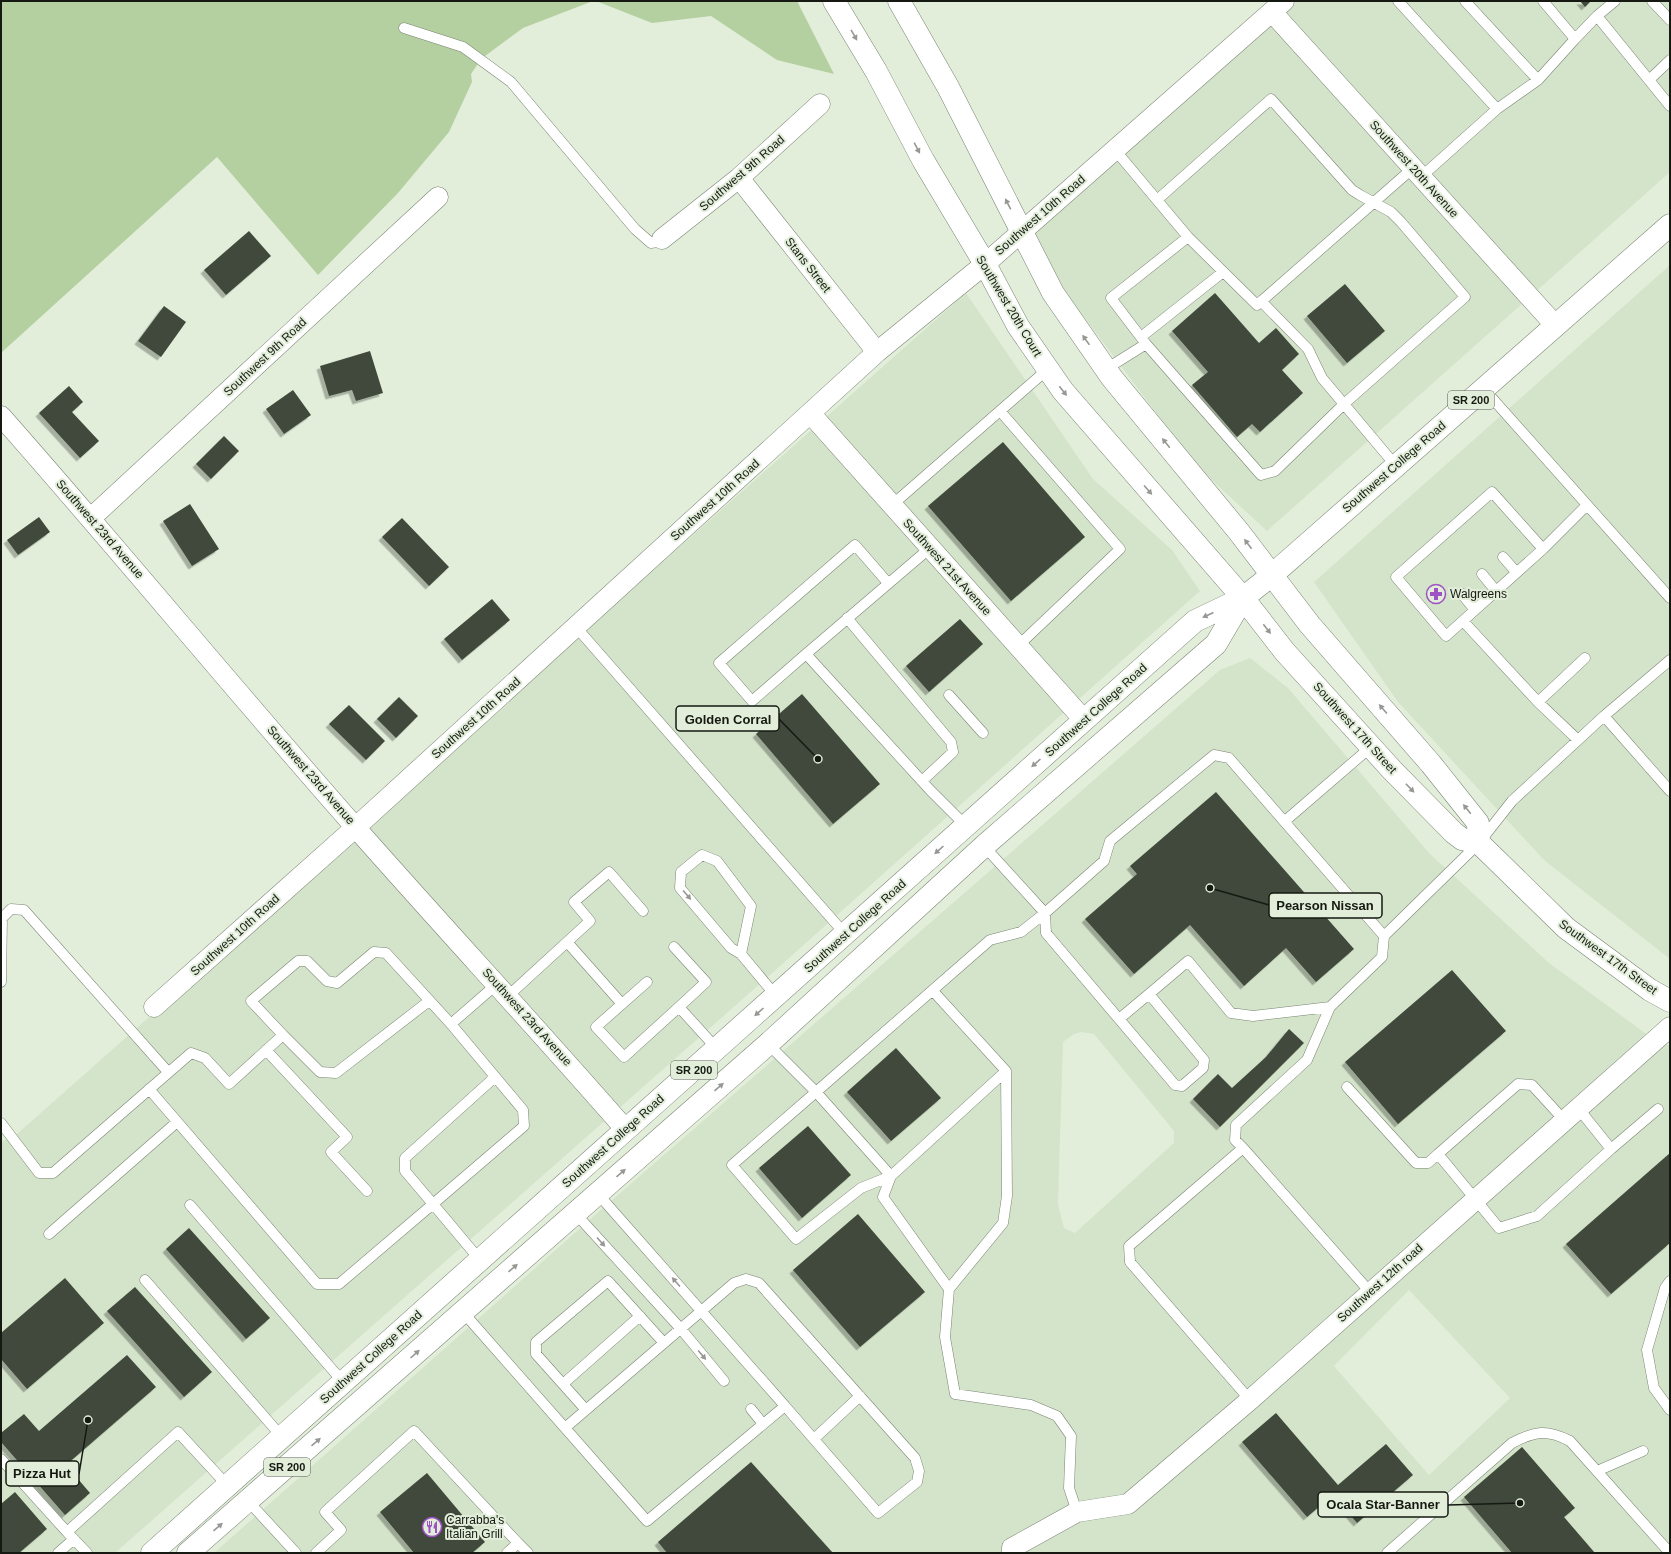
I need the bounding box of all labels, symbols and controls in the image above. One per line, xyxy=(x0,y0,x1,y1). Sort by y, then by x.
one-way arrow xyxy=(851,29,858,41)
street label: Southwest 20th Avenue xyxy=(1367,118,1462,221)
street label: Southwest 9th Road xyxy=(697,132,787,214)
one-way arrow xyxy=(914,143,920,154)
street label: Southwest 10th Road xyxy=(992,172,1088,258)
one-way arrow xyxy=(1005,198,1011,209)
street label: Stans Street xyxy=(782,235,834,296)
street label: Southwest 20th Court xyxy=(973,253,1045,360)
street label: Southwest 9th Road xyxy=(221,315,309,399)
one-way arrow xyxy=(1082,335,1090,346)
one-way arrow xyxy=(1059,386,1068,397)
road number: SR 200 xyxy=(1448,391,1494,409)
street label: Southwest College Road xyxy=(1340,418,1448,516)
one-way arrow xyxy=(1161,438,1170,448)
street label: Southwest 10th Road xyxy=(668,456,762,544)
street label: Southwest 23rd Avenue xyxy=(53,477,147,582)
one-way arrow xyxy=(1144,485,1153,495)
street label: Southwest 21st Avenue xyxy=(900,516,994,618)
one-way arrow xyxy=(1244,538,1252,549)
pharmacy icon: Walgreens xyxy=(1425,583,1447,605)
place label: Walgreens xyxy=(1450,587,1507,601)
one-way arrow xyxy=(1202,612,1214,618)
one-way arrow xyxy=(1263,623,1272,634)
street label: Southwest College Road xyxy=(1042,661,1150,759)
street label: Southwest 10th Road xyxy=(429,674,523,762)
street label: Southwest 17th Street xyxy=(1310,679,1400,777)
one-way arrow xyxy=(1378,704,1387,715)
callout: Golden Corral xyxy=(676,706,779,731)
text: Golden Corral xyxy=(685,712,771,727)
street label: Southwest 23rd Avenue xyxy=(264,723,358,828)
one-way arrow xyxy=(1031,759,1041,768)
one-way arrow xyxy=(1405,783,1415,793)
one-way arrow xyxy=(1462,803,1471,814)
one-way arrow xyxy=(934,846,944,855)
street label: Southwest College Road xyxy=(801,877,909,975)
one-way arrow xyxy=(682,890,691,901)
street label: Southwest 10th Road xyxy=(188,891,282,979)
callout: Pearson Nissan xyxy=(1269,893,1382,918)
text: Pearson Nissan xyxy=(1276,898,1374,913)
street label: Southwest 17th Street xyxy=(1556,917,1660,998)
street label: Southwest 23rd Avenue xyxy=(479,965,575,1069)
one-way arrow xyxy=(754,1007,764,1016)
road number: SR 200 xyxy=(671,1061,717,1079)
one-way arrow xyxy=(714,1082,724,1092)
street label: Southwest College Road xyxy=(559,1092,667,1190)
one-way arrow xyxy=(617,1169,626,1178)
one-way arrow xyxy=(597,1237,606,1248)
street label: Southwest 12th road xyxy=(1334,1241,1426,1325)
one-way arrow xyxy=(507,1263,518,1272)
one-way arrow xyxy=(671,1277,680,1288)
street label: Southwest College Road xyxy=(317,1308,425,1406)
one-way arrow xyxy=(410,1349,421,1358)
one-way arrow xyxy=(698,1350,707,1361)
one-way arrow xyxy=(310,1437,321,1446)
road number: SR 200 xyxy=(264,1458,310,1476)
callout: Pizza Hut xyxy=(6,1461,79,1486)
text: Pizza Hut xyxy=(13,1466,72,1481)
callout: Ocala Star-Banner xyxy=(1318,1492,1448,1517)
text: Ocala Star-Banner xyxy=(1326,1497,1440,1512)
place label: Carrabba's Italian Grill xyxy=(446,1513,504,1541)
restaurant icon: Carrabba's Italian Grill xyxy=(421,1516,443,1538)
one-way arrow xyxy=(212,1523,223,1532)

